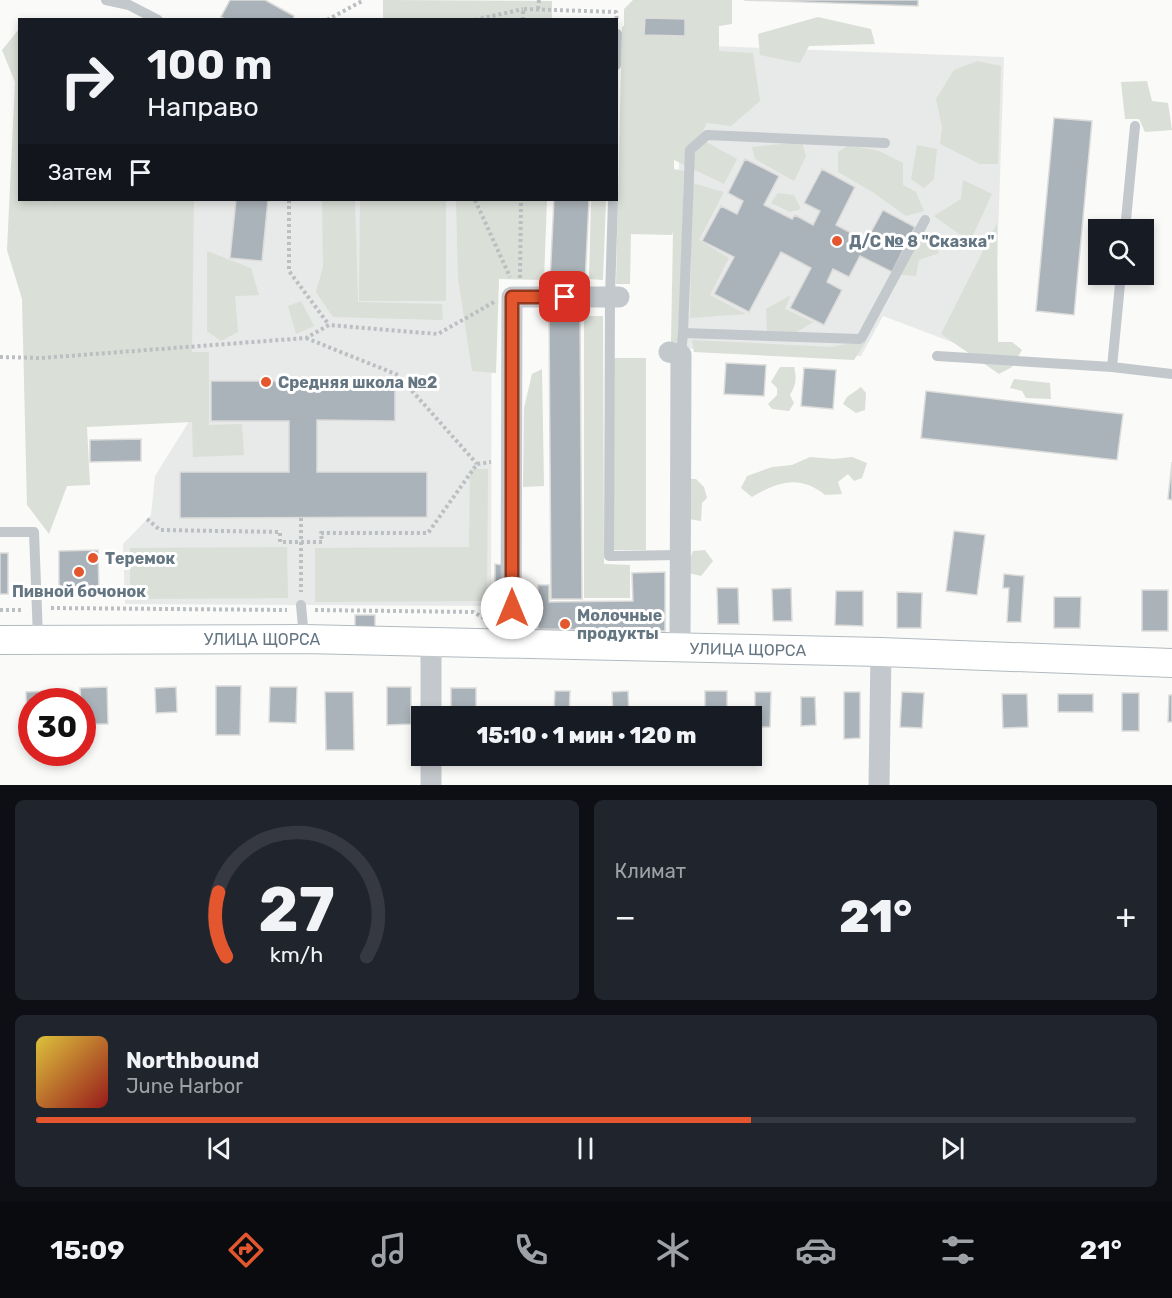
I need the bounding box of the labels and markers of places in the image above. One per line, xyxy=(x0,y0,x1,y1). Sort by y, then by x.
place label: Д/С № 8 "Сказка" xyxy=(849,232,994,251)
marker: Д/С № 8 "Сказка" xyxy=(830,234,844,248)
pin xyxy=(539,271,590,322)
place label: Средняя школа №2 xyxy=(278,373,437,392)
marker: Средняя школа №2 xyxy=(259,375,273,389)
place label: Теремок xyxy=(105,549,176,568)
marker: Теремок xyxy=(86,551,100,565)
marker: Пивной бочонок xyxy=(72,565,86,579)
place label: Пивной бочонок xyxy=(12,582,146,601)
place label: Молочные продукты xyxy=(577,606,662,643)
marker: Молочные продукты xyxy=(558,617,572,631)

